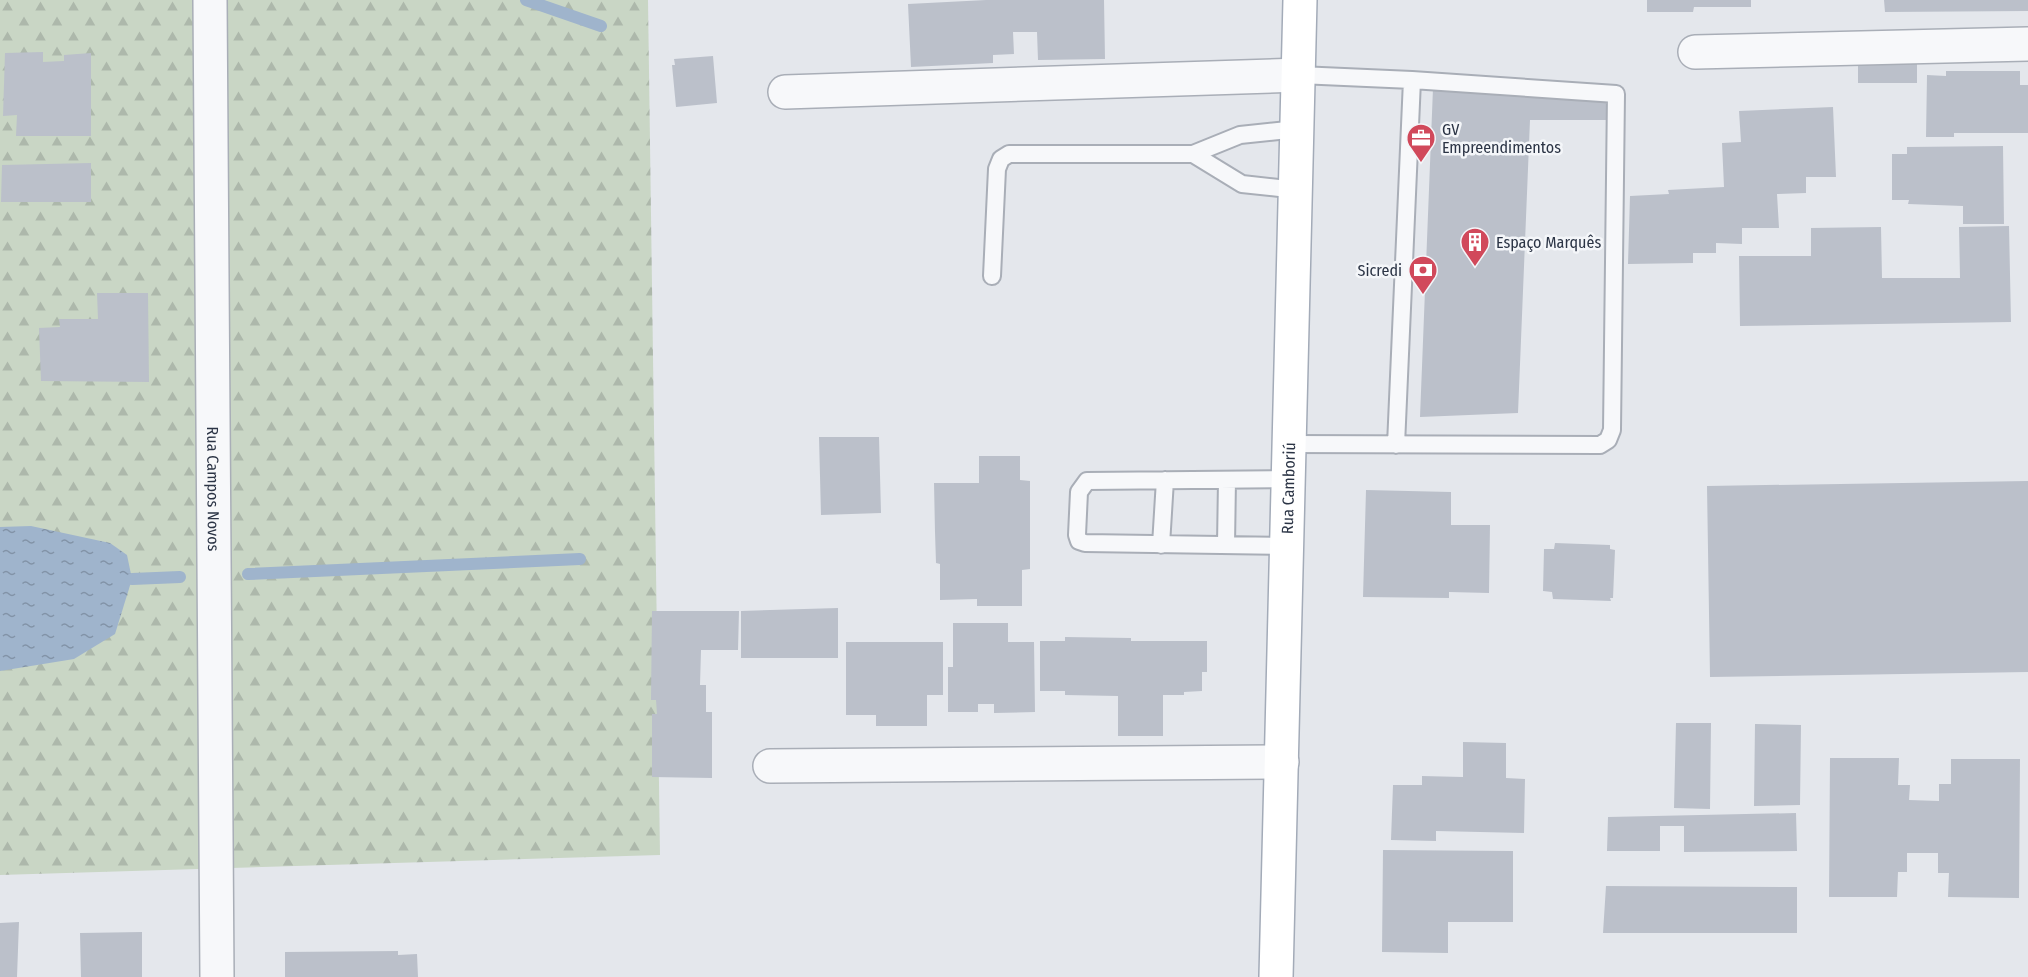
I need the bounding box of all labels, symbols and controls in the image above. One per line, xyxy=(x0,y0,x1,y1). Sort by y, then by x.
place label: GV Empreendimentos xyxy=(1442,120,1561,157)
office icon: GV Empreendimentos xyxy=(1405,122,1437,164)
building icon: Espaço Marquês xyxy=(1459,226,1491,268)
place label: Espaço Marquês xyxy=(1496,233,1601,252)
bank icon: Sicredi xyxy=(1407,254,1439,296)
place label: Sicredi xyxy=(1358,261,1402,280)
street label: Rua Campos Novos xyxy=(203,427,223,552)
street label: Rua Camboriú xyxy=(1278,442,1299,534)

